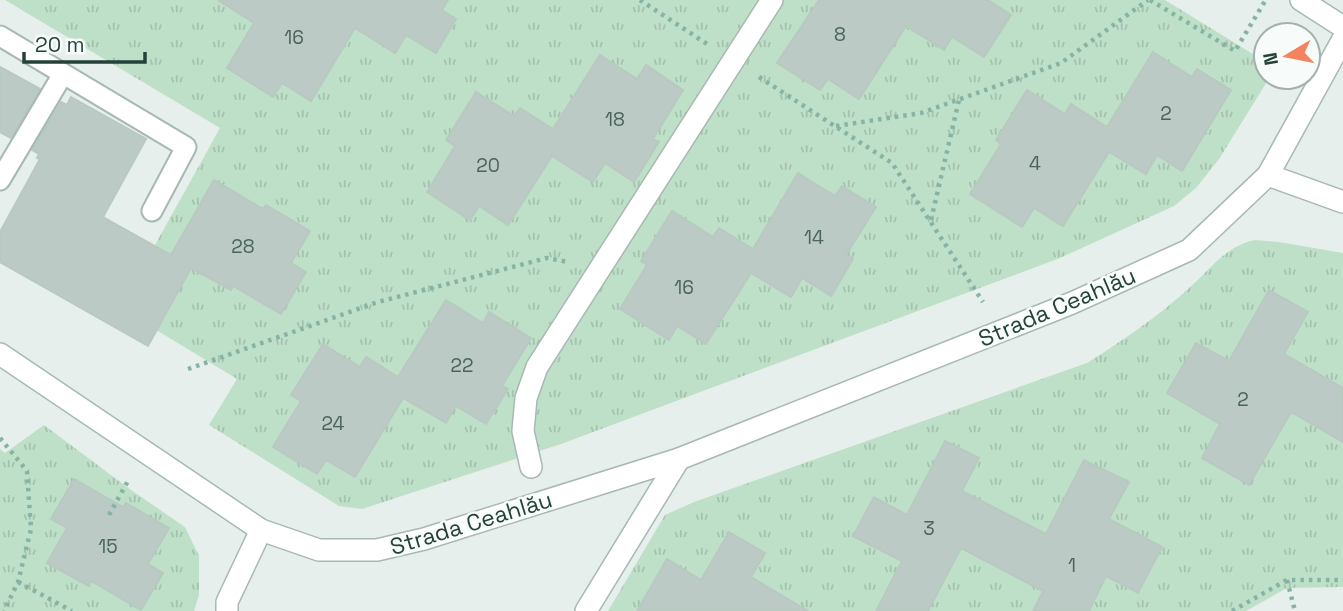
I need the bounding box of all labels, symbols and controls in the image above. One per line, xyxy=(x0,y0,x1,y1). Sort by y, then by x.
scale bar xyxy=(24,21,145,65)
north arrow xyxy=(1252,21,1322,91)
house number: 8 xyxy=(834,22,846,47)
house number: 16 xyxy=(284,25,304,50)
text: 20 m xyxy=(35,31,85,58)
text: N xyxy=(1257,50,1284,67)
house number: 2 xyxy=(1160,101,1172,126)
house number: 18 xyxy=(605,107,625,132)
house number: 4 xyxy=(1029,151,1041,176)
house number: 20 xyxy=(476,153,500,178)
house number: 14 xyxy=(804,225,824,250)
house number: 28 xyxy=(231,234,255,259)
street label: Strada Ceahlău xyxy=(974,260,1140,354)
house number: 16 xyxy=(674,275,694,300)
house number: 22 xyxy=(451,353,473,378)
house number: 2 xyxy=(1237,387,1249,412)
house number: 24 xyxy=(322,411,345,436)
street label: Strada Ceahlău xyxy=(386,484,556,562)
house number: 3 xyxy=(923,516,935,541)
house number: 15 xyxy=(98,534,118,559)
house number: 1 xyxy=(1068,553,1076,578)

